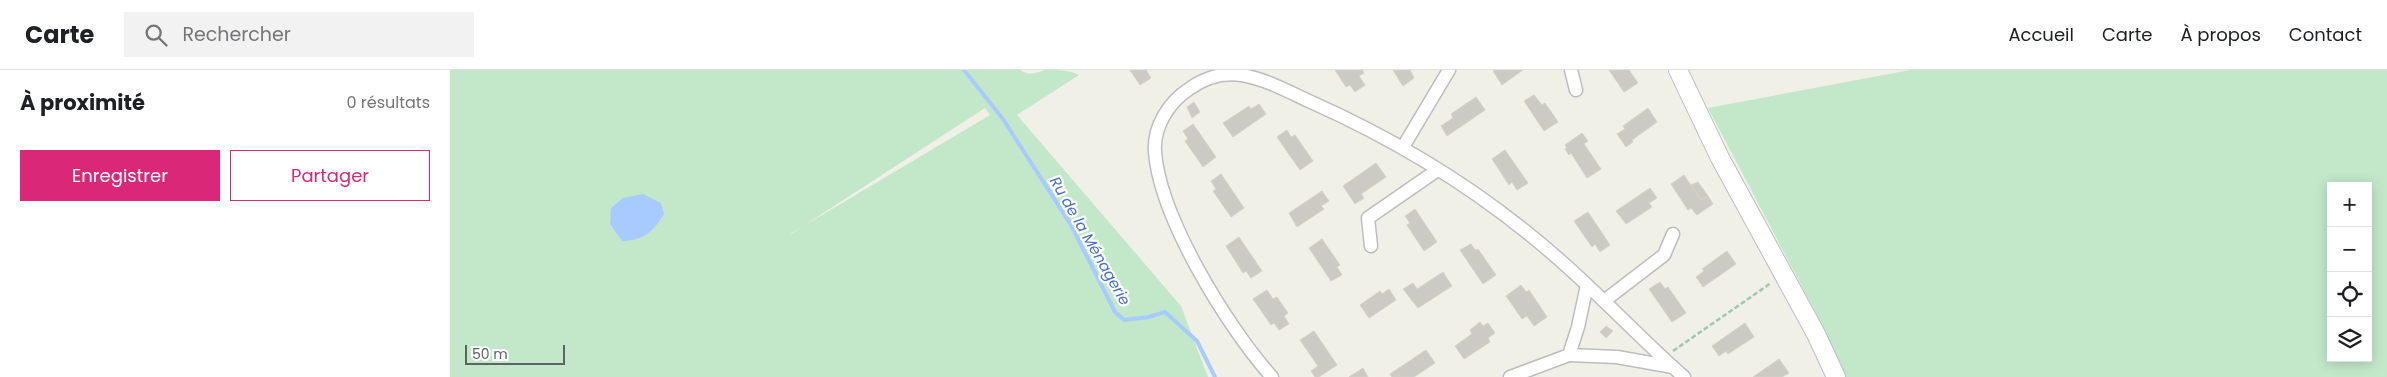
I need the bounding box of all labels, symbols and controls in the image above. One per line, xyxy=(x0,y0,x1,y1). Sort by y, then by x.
search box xyxy=(124,12,474,57)
text: Carte xyxy=(25,18,94,51)
icon: search xyxy=(142,21,170,49)
text: Rechercher xyxy=(182,21,291,48)
text: Accueil xyxy=(2008,22,2074,47)
text: Carte xyxy=(2102,22,2152,47)
text: À propos xyxy=(2180,22,2261,47)
text: Contact xyxy=(2289,22,2362,47)
text: À proximité xyxy=(20,88,145,117)
text: 0 résultats xyxy=(346,91,430,114)
button: Enregistrer xyxy=(20,150,220,201)
button: Partager xyxy=(230,150,430,201)
water label: Ru de la Ménagerie xyxy=(1045,173,1136,309)
map controls xyxy=(2327,182,2372,362)
button: + xyxy=(2327,182,2372,227)
button: − xyxy=(2327,227,2372,272)
button: locate xyxy=(2327,272,2372,317)
button: layers xyxy=(2327,317,2372,362)
scale bar xyxy=(465,342,565,365)
text: 50 m xyxy=(472,344,508,364)

